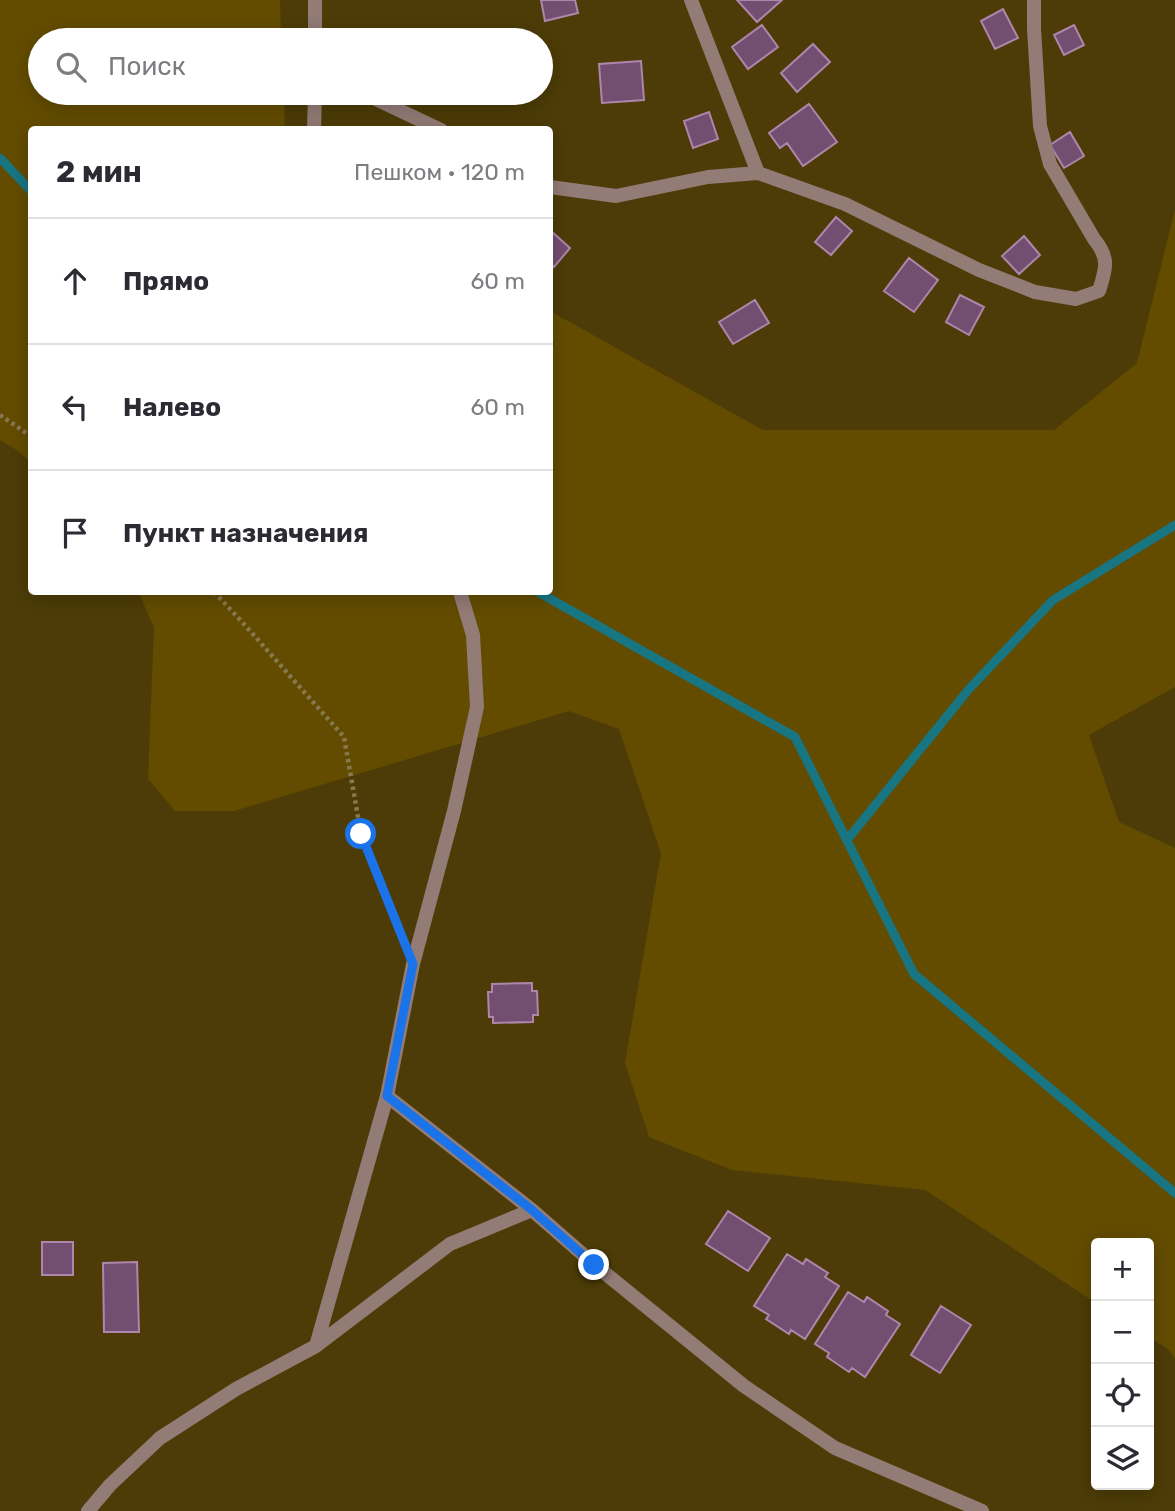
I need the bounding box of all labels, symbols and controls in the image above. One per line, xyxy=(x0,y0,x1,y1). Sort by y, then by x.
search box xyxy=(28,28,553,105)
icon: search xyxy=(52,48,90,86)
text: Поиск xyxy=(108,51,186,82)
text: 2 мин xyxy=(56,154,142,190)
text: Пешком · 120 m xyxy=(354,158,525,186)
icon: ahead xyxy=(56,262,94,300)
text: Прямо xyxy=(123,266,209,297)
text: 60 m xyxy=(470,267,525,295)
icon: left xyxy=(56,388,94,426)
text: Налево xyxy=(123,392,221,423)
text: 60 m xyxy=(470,393,525,421)
icon: arrive xyxy=(56,514,94,552)
text: Пункт назначения xyxy=(123,518,368,549)
route start xyxy=(345,818,376,849)
map controls xyxy=(1091,1238,1154,1490)
button: + xyxy=(1091,1238,1154,1301)
route end xyxy=(578,1249,609,1280)
button: − xyxy=(1091,1301,1154,1364)
button: locate xyxy=(1091,1364,1154,1427)
button: layers xyxy=(1091,1427,1154,1490)

